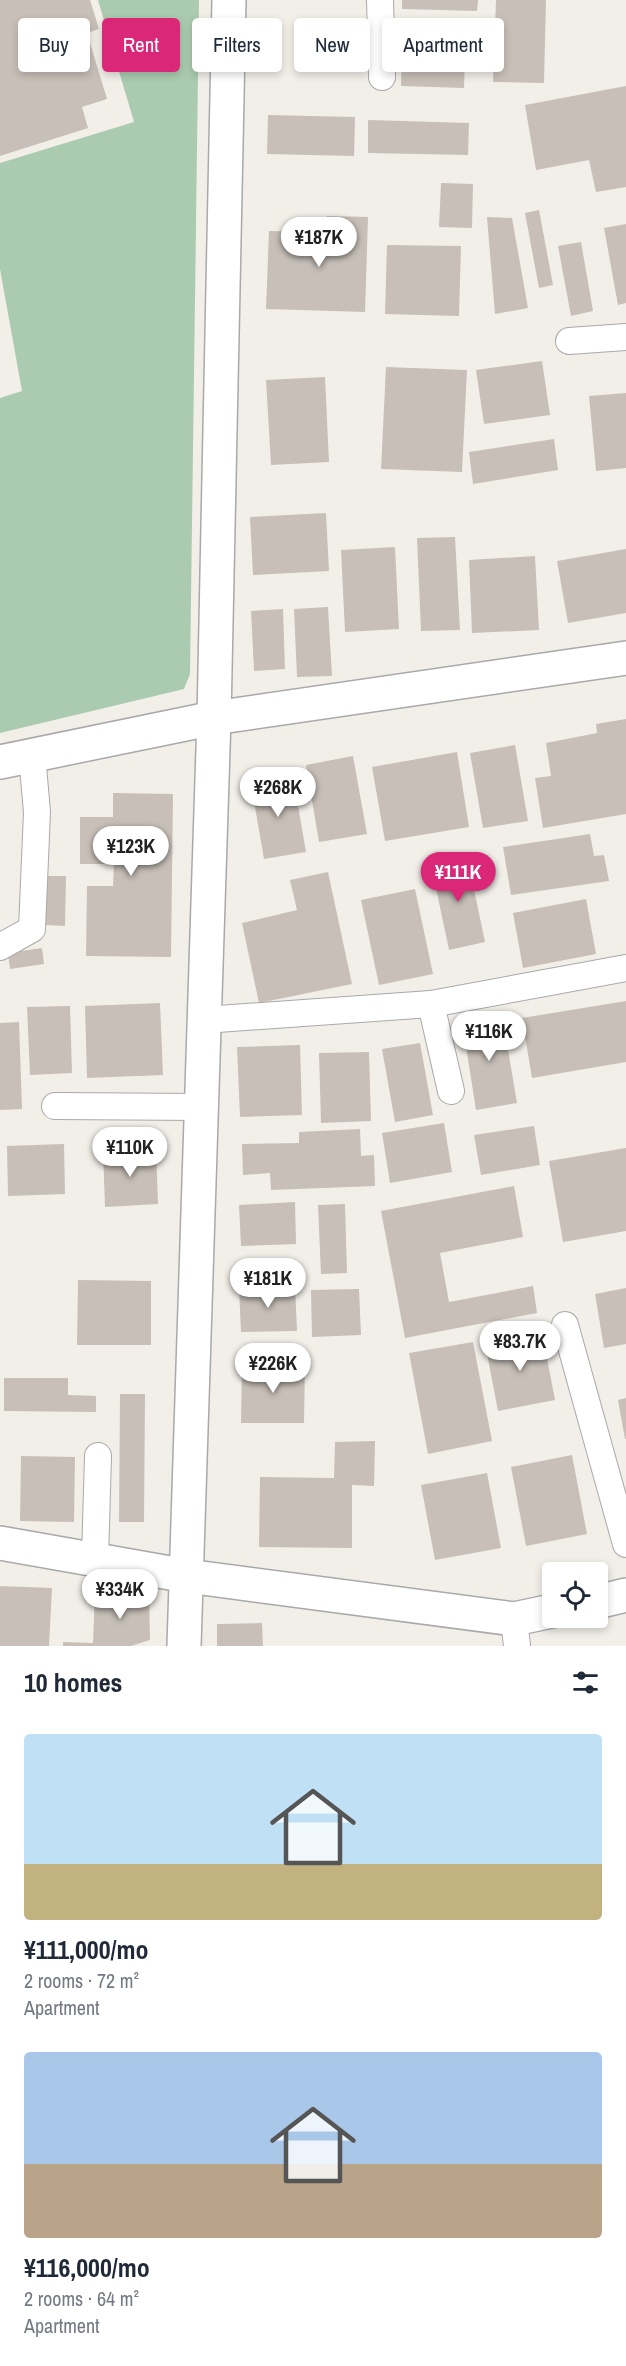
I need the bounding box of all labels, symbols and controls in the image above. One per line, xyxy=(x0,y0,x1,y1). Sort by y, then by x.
chip: Buy xyxy=(18,18,90,72)
chip: Rent xyxy=(102,18,180,72)
chip: Filters xyxy=(192,18,282,72)
chip: New xyxy=(294,18,370,72)
chip: Apartment xyxy=(382,18,504,72)
pin: ¥187K xyxy=(277,217,361,268)
text: ¥187K xyxy=(295,223,343,250)
pin: ¥268K xyxy=(236,767,320,818)
text: ¥268K xyxy=(254,773,302,800)
pin: ¥123K xyxy=(89,826,173,877)
text: ¥123K xyxy=(107,832,155,859)
pin: ¥111K xyxy=(416,852,500,903)
text: ¥111K xyxy=(435,858,481,885)
pin: ¥116K xyxy=(447,1011,531,1062)
text: ¥116K xyxy=(465,1017,513,1044)
pin: ¥110K xyxy=(88,1127,172,1178)
text: ¥110K xyxy=(106,1133,154,1160)
pin: ¥181K xyxy=(226,1258,310,1309)
text: ¥181K xyxy=(244,1264,292,1291)
pin: ¥83.7K xyxy=(471,1321,569,1372)
text: ¥83.7K xyxy=(494,1327,546,1354)
pin: ¥226K xyxy=(231,1343,315,1394)
text: ¥226K xyxy=(249,1349,297,1376)
map controls xyxy=(542,1562,608,1628)
button: locate xyxy=(542,1562,608,1628)
pin: ¥334K xyxy=(78,1569,162,1620)
text: ¥334K xyxy=(96,1575,144,1602)
text: 10 homes xyxy=(24,1665,122,1700)
icon: filters xyxy=(569,1666,602,1699)
icon: home xyxy=(259,1773,367,1881)
text: ¥111,000/mo xyxy=(24,1932,149,1967)
text: 2 rooms · 72 m² xyxy=(24,1967,139,1994)
text: Apartment xyxy=(24,1994,100,2021)
icon: home xyxy=(259,2091,367,2199)
text: ¥116,000/mo xyxy=(24,2250,150,2285)
text: 2 rooms · 64 m² xyxy=(24,2285,139,2312)
text: Apartment xyxy=(24,2312,100,2339)

